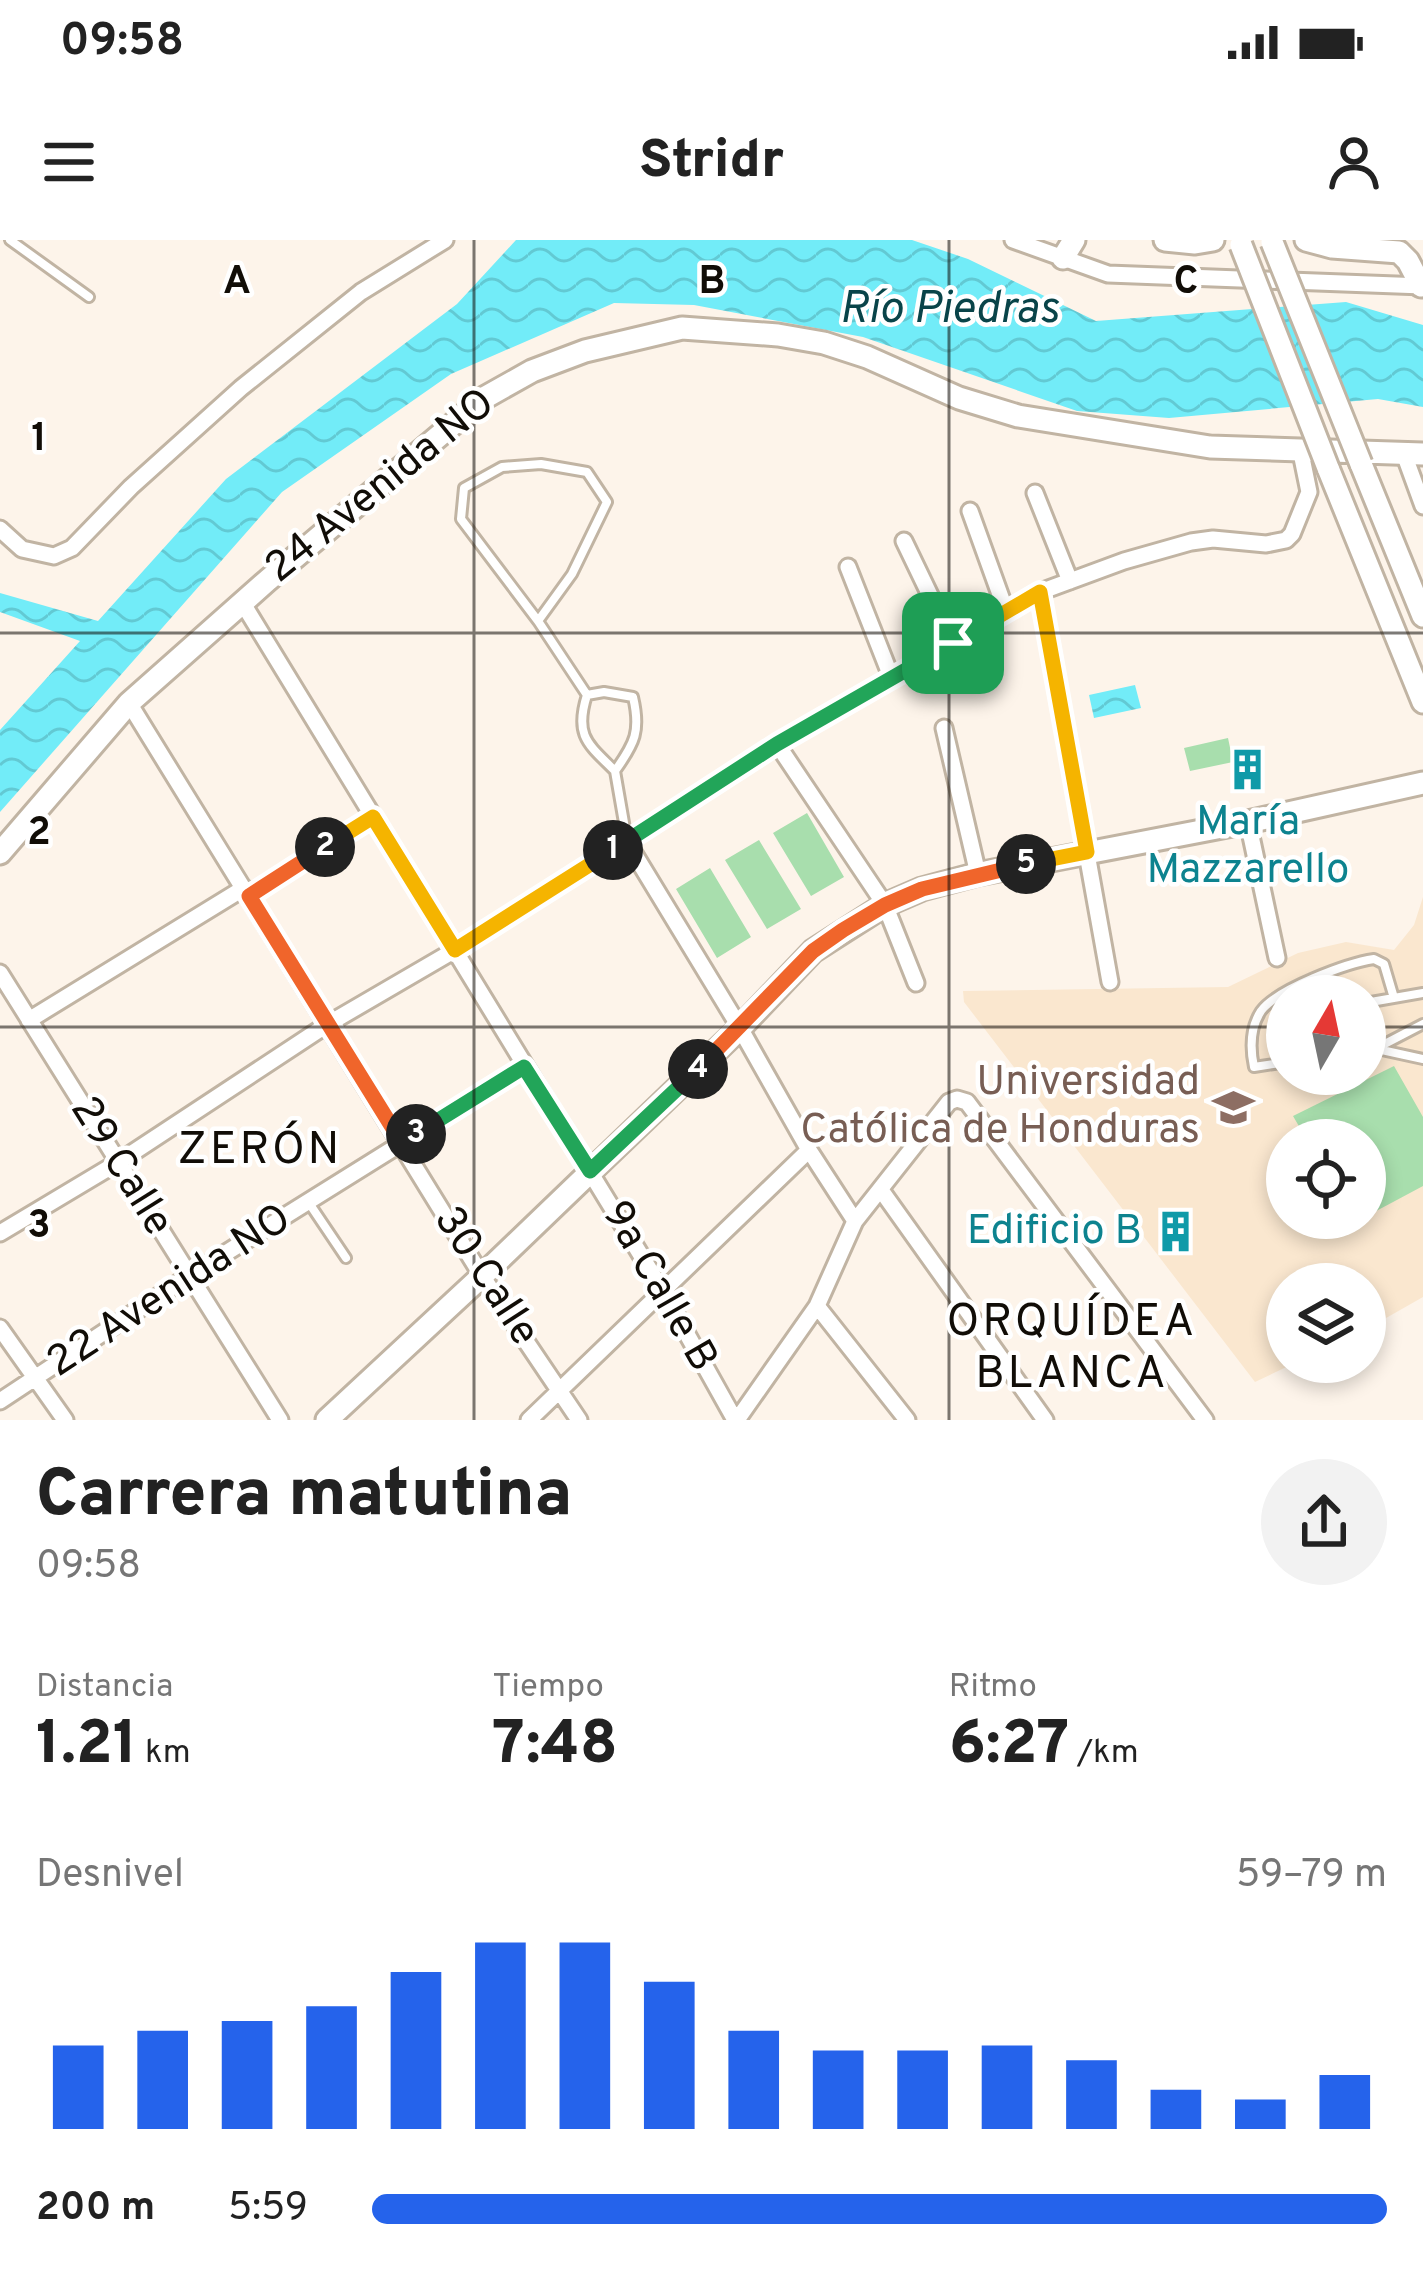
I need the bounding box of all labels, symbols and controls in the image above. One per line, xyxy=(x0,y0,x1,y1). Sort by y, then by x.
text: 09:58 xyxy=(60,14,184,71)
text: Stridr xyxy=(639,128,784,197)
icon: menu xyxy=(36,129,102,195)
icon: person xyxy=(1321,129,1387,195)
text: A xyxy=(223,259,251,308)
text: B xyxy=(699,259,725,308)
text: C xyxy=(1174,259,1198,308)
water label: Río Piedras xyxy=(839,282,1060,339)
street label: 24 Avenida NO xyxy=(255,378,507,596)
text: 1 xyxy=(31,416,47,465)
pin xyxy=(902,592,1004,694)
icon: arrive xyxy=(920,610,986,676)
building icon: María Mazzarello xyxy=(1225,746,1271,792)
place label: María Mazzarello xyxy=(1147,797,1350,898)
text: 2 xyxy=(27,810,51,859)
pin: 2 xyxy=(295,817,355,877)
pin: 1 xyxy=(583,820,643,880)
text: 2 xyxy=(315,826,335,868)
text: 1 xyxy=(606,829,620,871)
pin: 5 xyxy=(996,834,1056,894)
text: 5 xyxy=(1016,843,1036,885)
north arrow xyxy=(1266,975,1386,1095)
map controls xyxy=(1266,975,1386,1383)
pin: 4 xyxy=(668,1039,728,1099)
text: 4 xyxy=(687,1048,709,1090)
place label: Universidad Católica de Honduras xyxy=(800,1057,1200,1158)
school or university icon: Universidad Católica de Honduras xyxy=(1211,1084,1257,1130)
street label: 29 Calle xyxy=(57,1087,183,1247)
pin: 3 xyxy=(386,1104,446,1164)
text: 3 xyxy=(406,1113,426,1155)
button: locate xyxy=(1266,1119,1386,1239)
district label: ZERÓN xyxy=(178,1120,342,1180)
street label: 9a Calle B xyxy=(588,1192,728,1382)
street label: 22 Avenida NO xyxy=(38,1193,302,1391)
street label: 30 Calle xyxy=(420,1197,550,1357)
text: 3 xyxy=(27,1203,51,1252)
place label: Edificio B xyxy=(967,1206,1142,1259)
building icon: Edificio B xyxy=(1153,1209,1199,1255)
button: layers xyxy=(1266,1263,1386,1383)
district label: ORQUÍDEA BLANCA xyxy=(947,1292,1197,1404)
text: Carrera matutina xyxy=(36,1456,572,1539)
button: share xyxy=(1261,1459,1387,1585)
text: 09:58 xyxy=(36,1543,141,1592)
text: Distancia xyxy=(36,1667,173,1709)
text: Tiempo xyxy=(492,1667,604,1709)
text: Ritmo xyxy=(949,1667,1037,1709)
text: 1.21 xyxy=(36,1709,137,1785)
text: 7:48 xyxy=(492,1709,618,1785)
text: 6:27 xyxy=(949,1709,1069,1785)
text: km xyxy=(137,1733,191,1775)
text: /km xyxy=(1069,1733,1139,1775)
text: Desnivel xyxy=(36,1852,184,1901)
text: 59–79 m xyxy=(1236,1852,1387,1901)
text: 200 m xyxy=(36,2185,155,2234)
text: 5:59 xyxy=(228,2185,308,2234)

